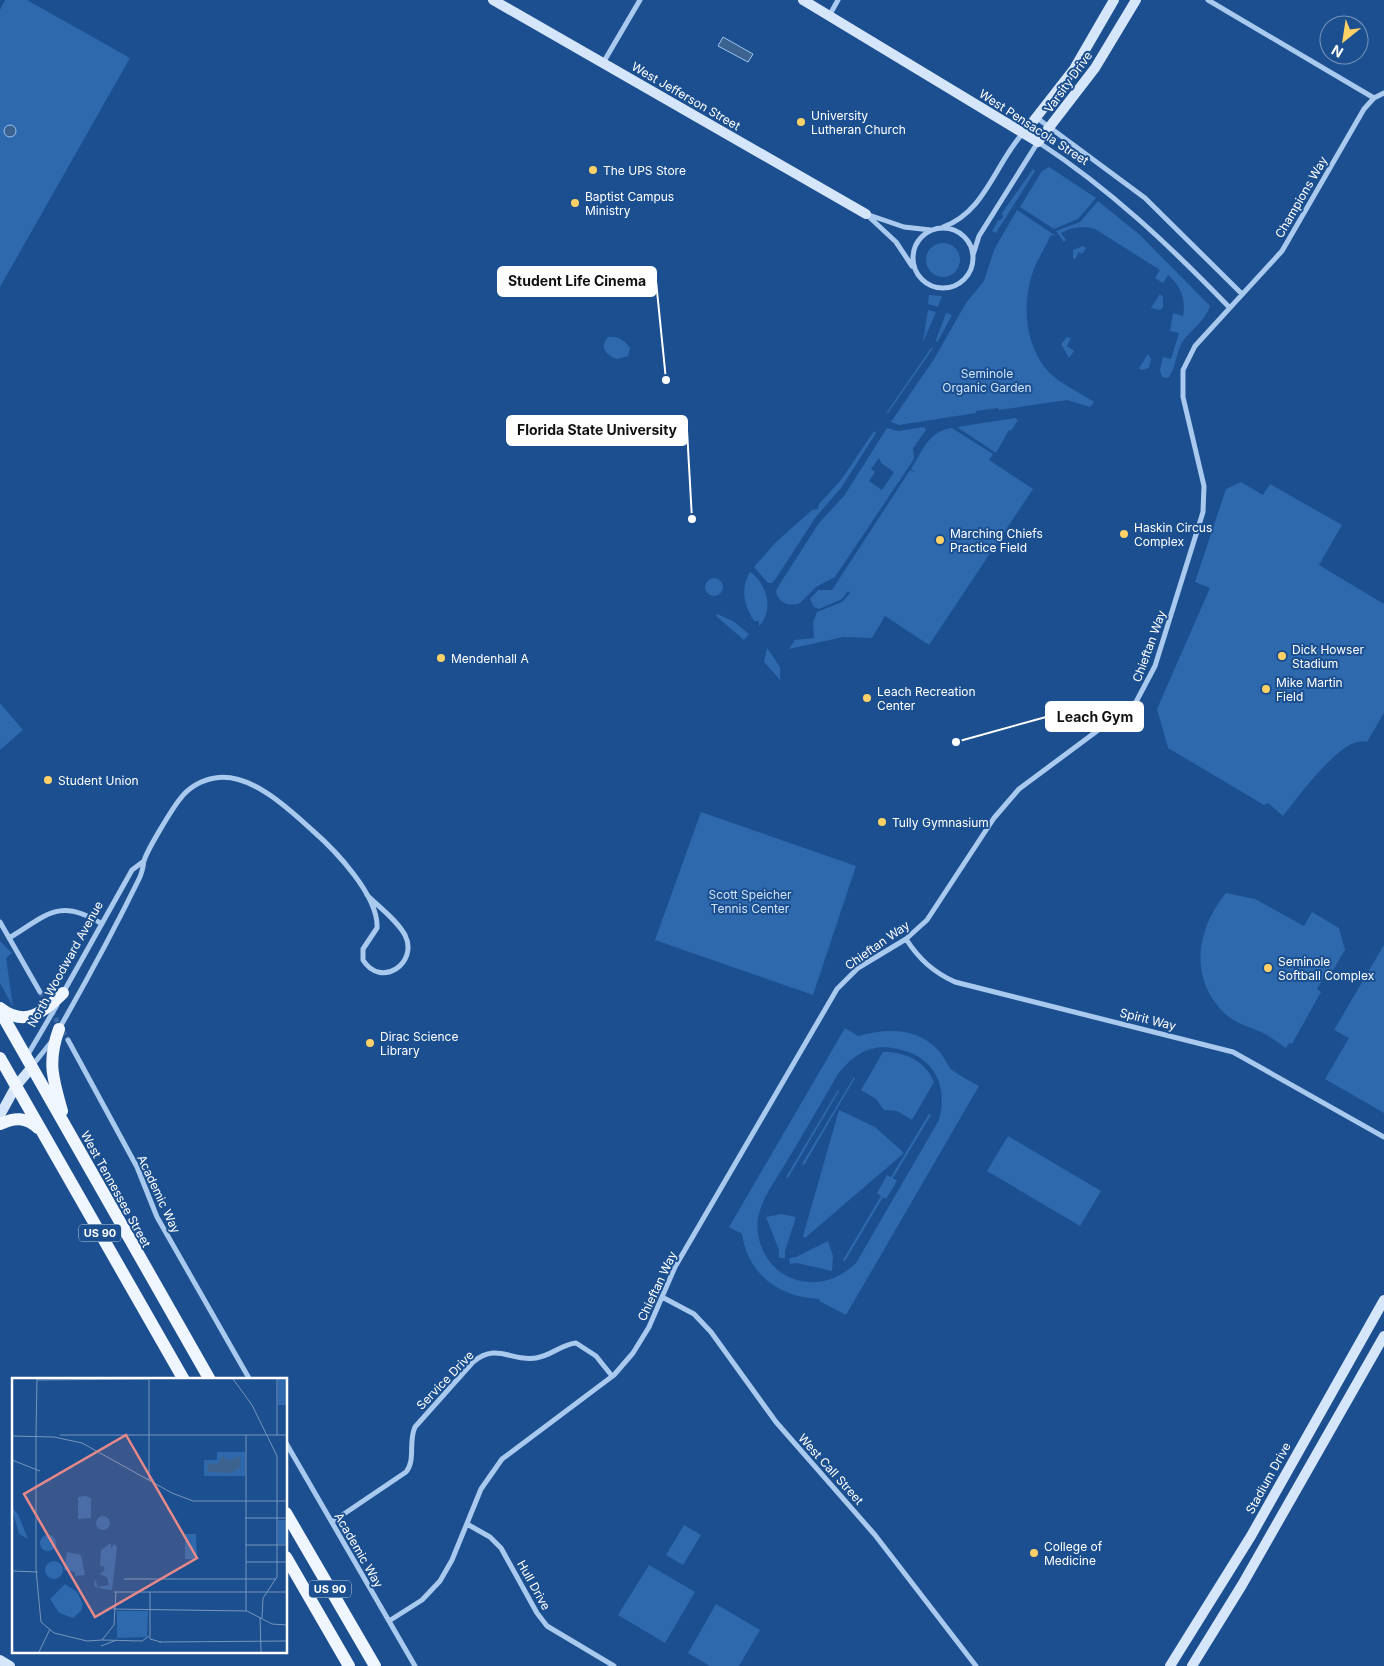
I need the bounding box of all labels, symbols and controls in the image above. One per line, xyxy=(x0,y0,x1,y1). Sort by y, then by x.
north arrow xyxy=(1319,15,1369,65)
text: N xyxy=(1328,42,1346,62)
street label: Varsity Drive xyxy=(1041,48,1095,116)
street label: West Jefferson Street xyxy=(629,59,743,133)
street label: West Pensacola Street xyxy=(976,86,1092,168)
place label: University Lutheran Church xyxy=(811,108,906,137)
marker: University Lutheran Church xyxy=(795,116,807,128)
street label: Champions Way xyxy=(1272,153,1331,241)
place label: The UPS Store xyxy=(603,163,686,178)
marker: The UPS Store xyxy=(587,164,599,176)
place label: Baptist Campus Ministry xyxy=(585,189,674,218)
marker: Baptist Campus Ministry xyxy=(569,197,581,209)
callout: Student Life Cinema xyxy=(498,267,656,296)
text: Student Life Cinema xyxy=(508,272,646,289)
park label: Seminole Organic Garden xyxy=(942,366,1032,395)
callout: Florida State University xyxy=(507,416,687,445)
text: Florida State University xyxy=(517,421,678,438)
place label: Haskin Circus Complex xyxy=(1134,520,1212,549)
place label: Marching Chiefs Practice Field xyxy=(950,526,1043,555)
marker: Haskin Circus Complex xyxy=(1118,528,1130,540)
marker: Marching Chiefs Practice Field xyxy=(934,534,946,546)
street label: Chieftan Way xyxy=(1129,608,1169,684)
place label: Dick Howser Stadium xyxy=(1292,642,1364,671)
marker: Dick Howser Stadium xyxy=(1276,650,1288,662)
place label: Mendenhall A xyxy=(451,651,529,666)
marker: Mendenhall A xyxy=(435,652,447,664)
place label: Mike Martin Field xyxy=(1276,675,1343,704)
marker: Mike Martin Field xyxy=(1260,683,1272,695)
place label: Leach Recreation Center xyxy=(877,684,976,713)
marker: Leach Recreation Center xyxy=(861,692,873,704)
callout: Leach Gym xyxy=(1046,702,1143,731)
text: Leach Gym xyxy=(1057,708,1133,725)
place label: Student Union xyxy=(58,773,139,788)
marker: Student Union xyxy=(42,774,54,786)
place label: Tully Gymnasium xyxy=(892,815,989,830)
marker: Tully Gymnasium xyxy=(876,816,888,828)
park label: Scott Speicher Tennis Center xyxy=(708,887,792,916)
street label: North Woodward Avenue xyxy=(24,898,106,1030)
street label: Chieftan Way xyxy=(842,917,912,973)
place label: Seminole Softball Complex xyxy=(1278,954,1375,983)
marker: Seminole Softball Complex xyxy=(1262,962,1274,974)
street label: Spirit Way xyxy=(1118,1005,1178,1033)
place label: Dirac Science Library xyxy=(380,1029,458,1058)
marker: Dirac Science Library xyxy=(364,1037,376,1049)
street label: West Tennessee Street xyxy=(78,1128,154,1250)
street label: Academic Way xyxy=(134,1153,184,1236)
road number: US 90 xyxy=(79,1224,121,1242)
street label: Chieftan Way xyxy=(634,1248,680,1323)
street label: Service Drive xyxy=(413,1347,477,1413)
inset map xyxy=(12,1378,288,1654)
street label: West Call Street xyxy=(795,1430,867,1508)
street label: Stadium Drive xyxy=(1242,1440,1294,1516)
street label: Academic Way xyxy=(331,1510,387,1591)
place label: College of Medicine xyxy=(1044,1539,1103,1568)
marker: College of Medicine xyxy=(1028,1547,1040,1559)
street label: Hull Drive xyxy=(514,1557,554,1613)
road number: US 90 xyxy=(309,1580,351,1598)

